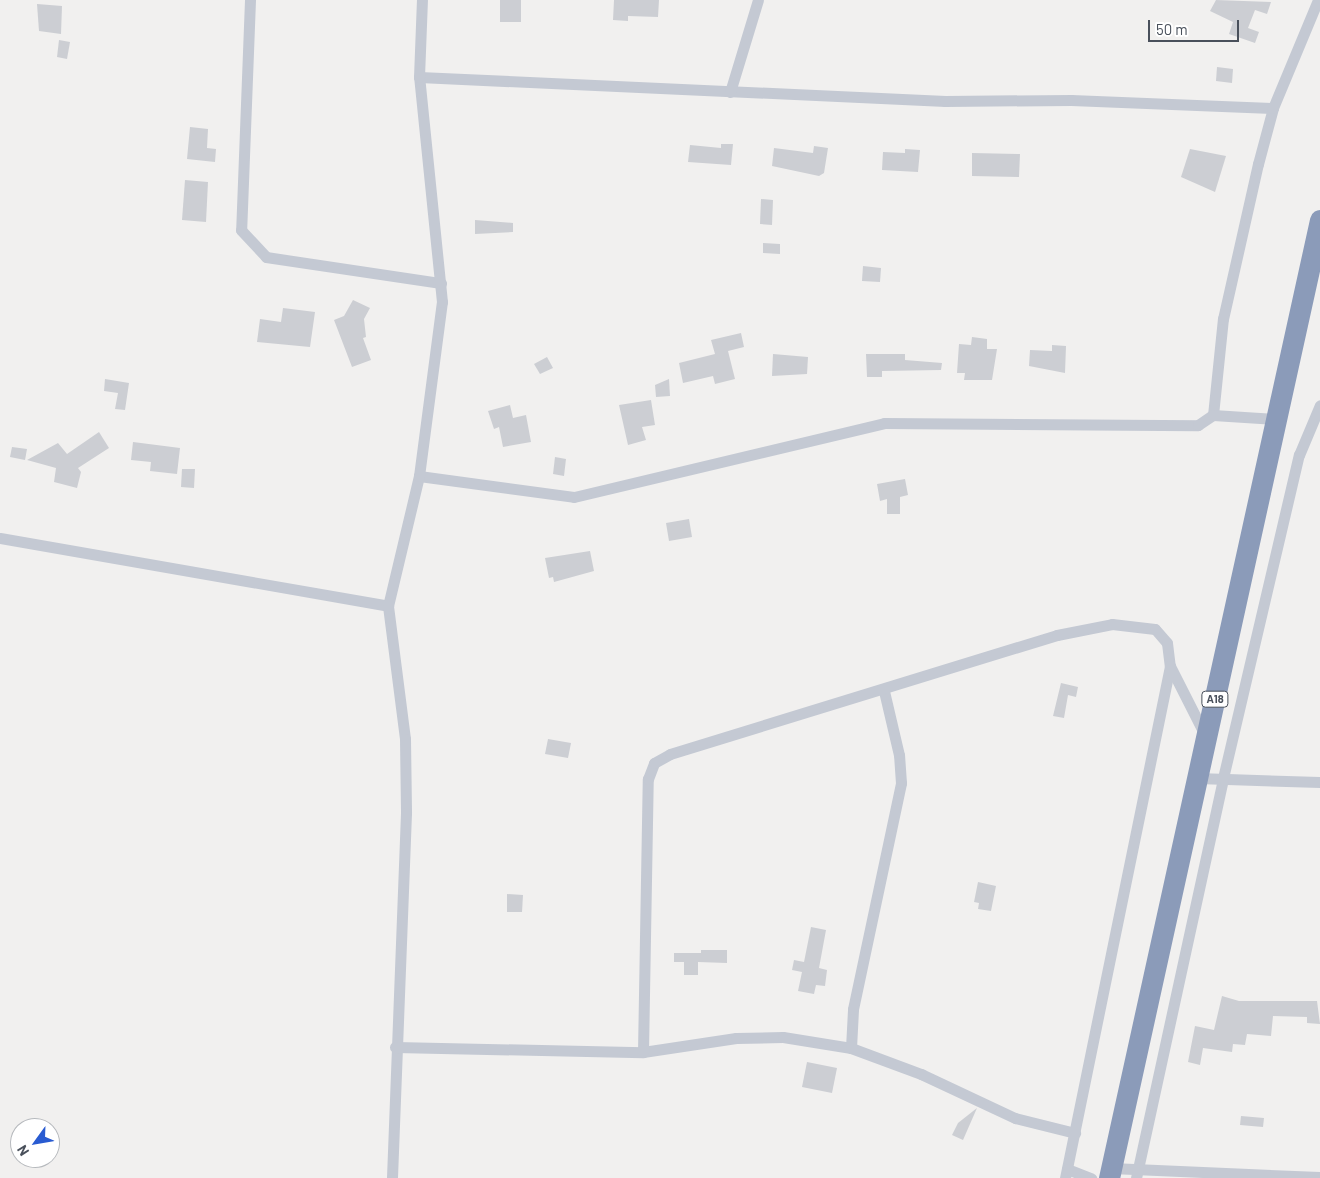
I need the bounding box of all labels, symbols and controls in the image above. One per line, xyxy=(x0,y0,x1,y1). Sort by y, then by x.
scale bar xyxy=(1150,10,1241,42)
text: 50 m xyxy=(1156,20,1188,38)
road number: A18 xyxy=(1201,691,1229,708)
north arrow xyxy=(10,1118,60,1168)
text: N xyxy=(13,1142,32,1159)

